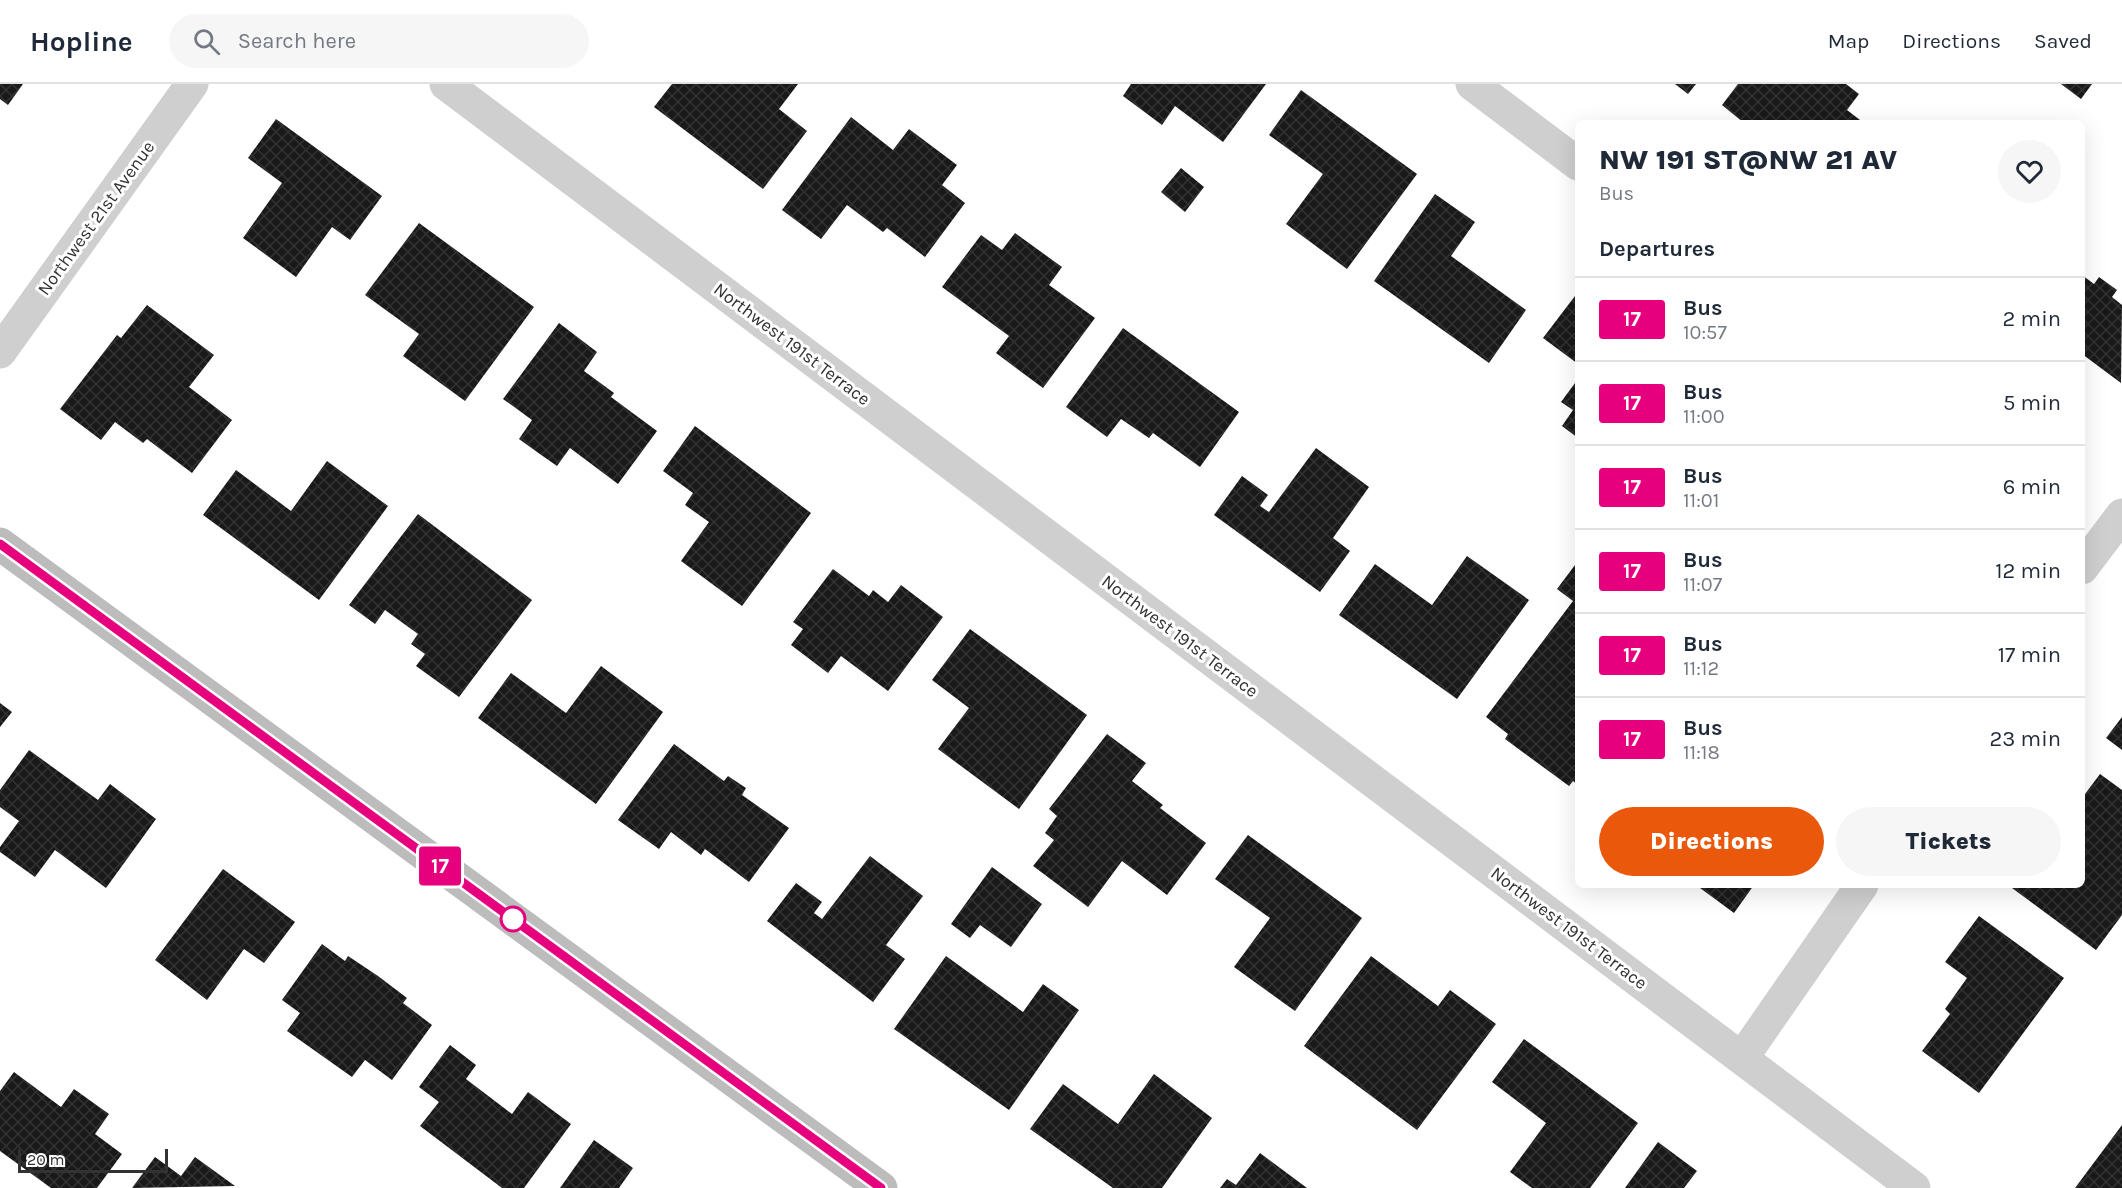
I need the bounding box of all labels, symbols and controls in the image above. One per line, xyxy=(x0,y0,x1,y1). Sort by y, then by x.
search box xyxy=(169,14,589,68)
text: Hopline xyxy=(30,25,133,58)
icon: search xyxy=(190,25,223,58)
text: Search here xyxy=(238,28,356,54)
text: Map xyxy=(1828,29,1869,53)
text: Directions xyxy=(1902,29,2001,53)
text: Saved xyxy=(2034,29,2092,53)
street label: Northwest 21st Avenue xyxy=(33,137,159,299)
button: heart xyxy=(1998,140,2061,203)
text: NW 191 ST@NW 21 AV xyxy=(1599,143,1897,176)
text: Bus xyxy=(1599,182,1634,205)
text: Departures xyxy=(1599,236,1715,262)
street label: Northwest 191st Terrace xyxy=(709,278,875,410)
text: Bus xyxy=(1683,295,1723,321)
text: 2 min xyxy=(2003,306,2061,332)
text: 17 xyxy=(1623,307,1641,331)
text: 10:57 xyxy=(1683,321,1727,344)
text: Bus xyxy=(1683,379,1723,405)
text: 5 min xyxy=(2003,390,2061,416)
text: 17 xyxy=(1623,391,1641,415)
text: 11:00 xyxy=(1683,405,1725,428)
text: Bus xyxy=(1683,463,1723,489)
text: 6 min xyxy=(2003,474,2061,500)
text: 17 xyxy=(1623,475,1641,499)
text: 11:01 xyxy=(1683,489,1719,512)
text: Bus xyxy=(1683,547,1723,573)
text: 12 min xyxy=(1995,558,2061,584)
text: 17 xyxy=(1623,559,1641,583)
street label: Northwest 191st Terrace xyxy=(1097,570,1263,702)
text: 11:07 xyxy=(1683,573,1722,596)
text: Bus xyxy=(1683,631,1723,657)
text: 17 min xyxy=(1998,642,2061,668)
text: 17 xyxy=(1623,643,1641,667)
text: 11:12 xyxy=(1683,657,1719,680)
text: Bus xyxy=(1683,715,1723,741)
text: 23 min xyxy=(1990,726,2061,752)
text: 17 xyxy=(1623,727,1641,751)
text: 11:18 xyxy=(1683,741,1720,764)
button: Directions xyxy=(1599,807,1824,876)
button: Tickets xyxy=(1836,807,2061,876)
line badge: 17 xyxy=(413,846,467,886)
text: 17 xyxy=(431,854,449,878)
street label: Northwest 191st Terrace xyxy=(1486,862,1652,994)
unlabelled marker xyxy=(500,906,526,932)
scale bar xyxy=(18,1146,168,1174)
text: 20 m xyxy=(27,1150,65,1169)

